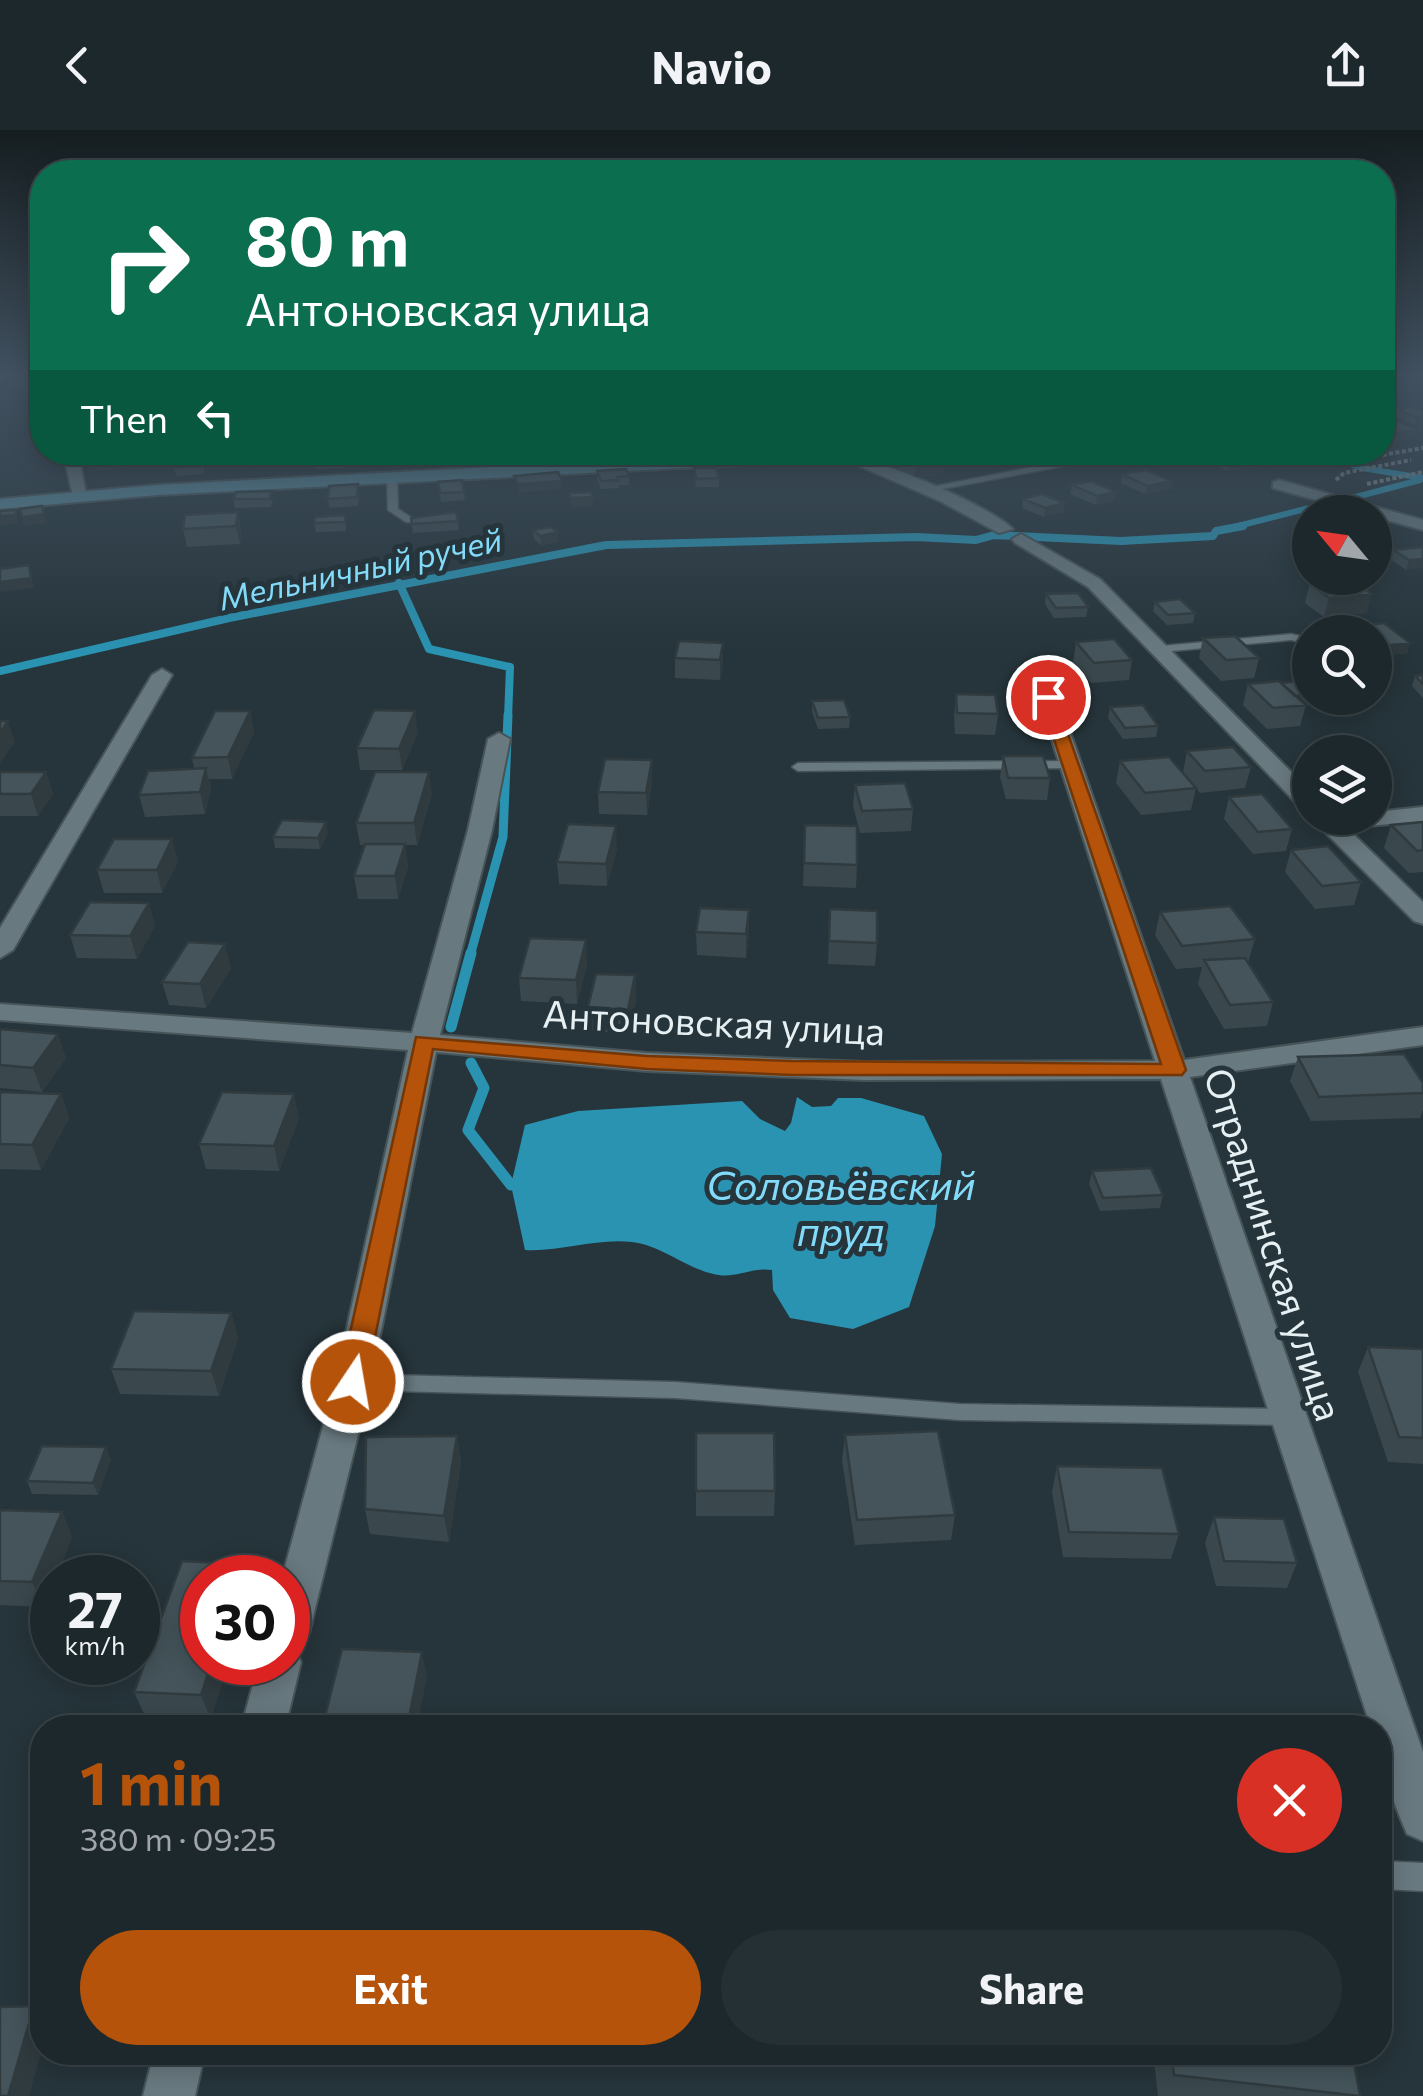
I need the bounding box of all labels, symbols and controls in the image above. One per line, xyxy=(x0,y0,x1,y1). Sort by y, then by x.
icon: back xyxy=(50,38,105,93)
text: Navio xyxy=(651,38,772,93)
icon: share xyxy=(1318,38,1373,93)
text: 80 m xyxy=(245,195,409,280)
icon: right xyxy=(80,200,210,330)
text: Антоновская улица xyxy=(245,280,651,335)
icon: left xyxy=(188,390,243,445)
text: Then xyxy=(80,394,168,441)
north arrow xyxy=(1292,495,1392,595)
map controls xyxy=(1292,495,1392,835)
water label: Мельничный ручей xyxy=(215,518,505,618)
button: search xyxy=(1292,615,1392,715)
pin xyxy=(1006,655,1091,740)
icon: arrive xyxy=(1021,670,1076,725)
button: layers xyxy=(1292,735,1392,835)
street label: Антоновская улица xyxy=(542,989,886,1053)
street label: Отраднинская улица xyxy=(1196,1062,1354,1426)
water label: Соловьёвский пруд xyxy=(706,1159,976,1254)
position arrow xyxy=(301,1330,405,1434)
speed limit sign: 30 xyxy=(180,1555,310,1685)
text: 27 xyxy=(67,1577,123,1638)
text: km/h xyxy=(65,1630,125,1660)
text: 1 min xyxy=(80,1744,222,1817)
button: close xyxy=(1237,1748,1342,1853)
text: 380 m · 09:25 xyxy=(80,1818,276,1858)
button: Exit xyxy=(80,1930,701,2045)
button: Share xyxy=(721,1930,1342,2045)

